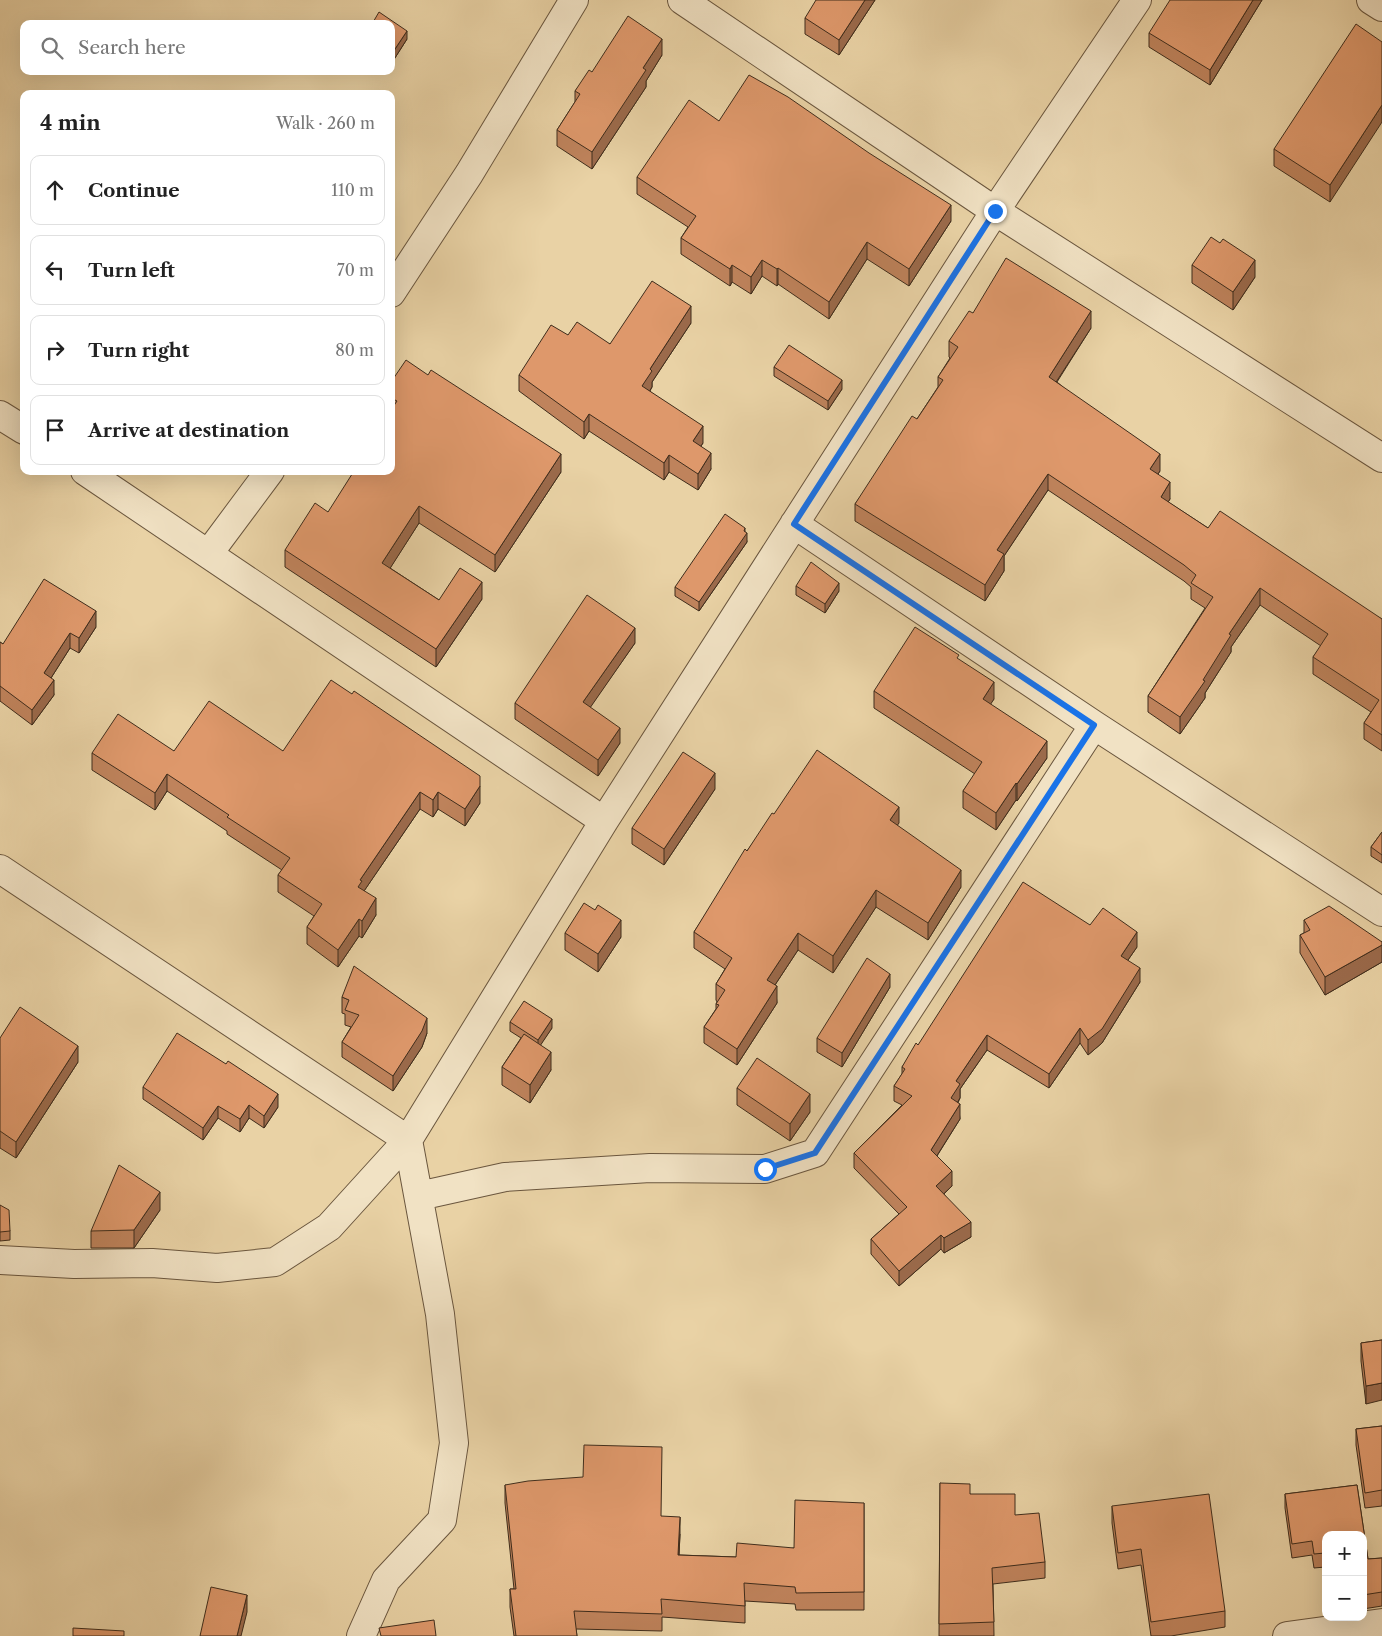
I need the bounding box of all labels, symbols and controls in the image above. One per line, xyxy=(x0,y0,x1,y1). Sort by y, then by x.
search box xyxy=(20,20,395,75)
icon: search xyxy=(38,34,66,62)
text: Search here xyxy=(78,36,186,59)
text: 4 min xyxy=(40,110,101,135)
text: Walk · 260 m xyxy=(276,113,375,133)
icon: ahead xyxy=(41,176,69,204)
text: Continue xyxy=(88,179,180,202)
text: 110 m xyxy=(331,180,374,200)
route end xyxy=(984,200,1007,223)
icon: left xyxy=(41,256,69,284)
text: Turn left xyxy=(88,259,175,282)
text: 70 m xyxy=(337,260,374,280)
icon: right xyxy=(41,336,69,364)
text: Turn right xyxy=(88,339,189,362)
text: 80 m xyxy=(335,340,374,360)
icon: arrive xyxy=(41,416,69,444)
text: Arrive at destination xyxy=(88,419,289,442)
route start xyxy=(754,1158,777,1181)
map controls xyxy=(1322,1531,1367,1621)
button: + xyxy=(1322,1531,1367,1576)
button: − xyxy=(1322,1576,1367,1621)

